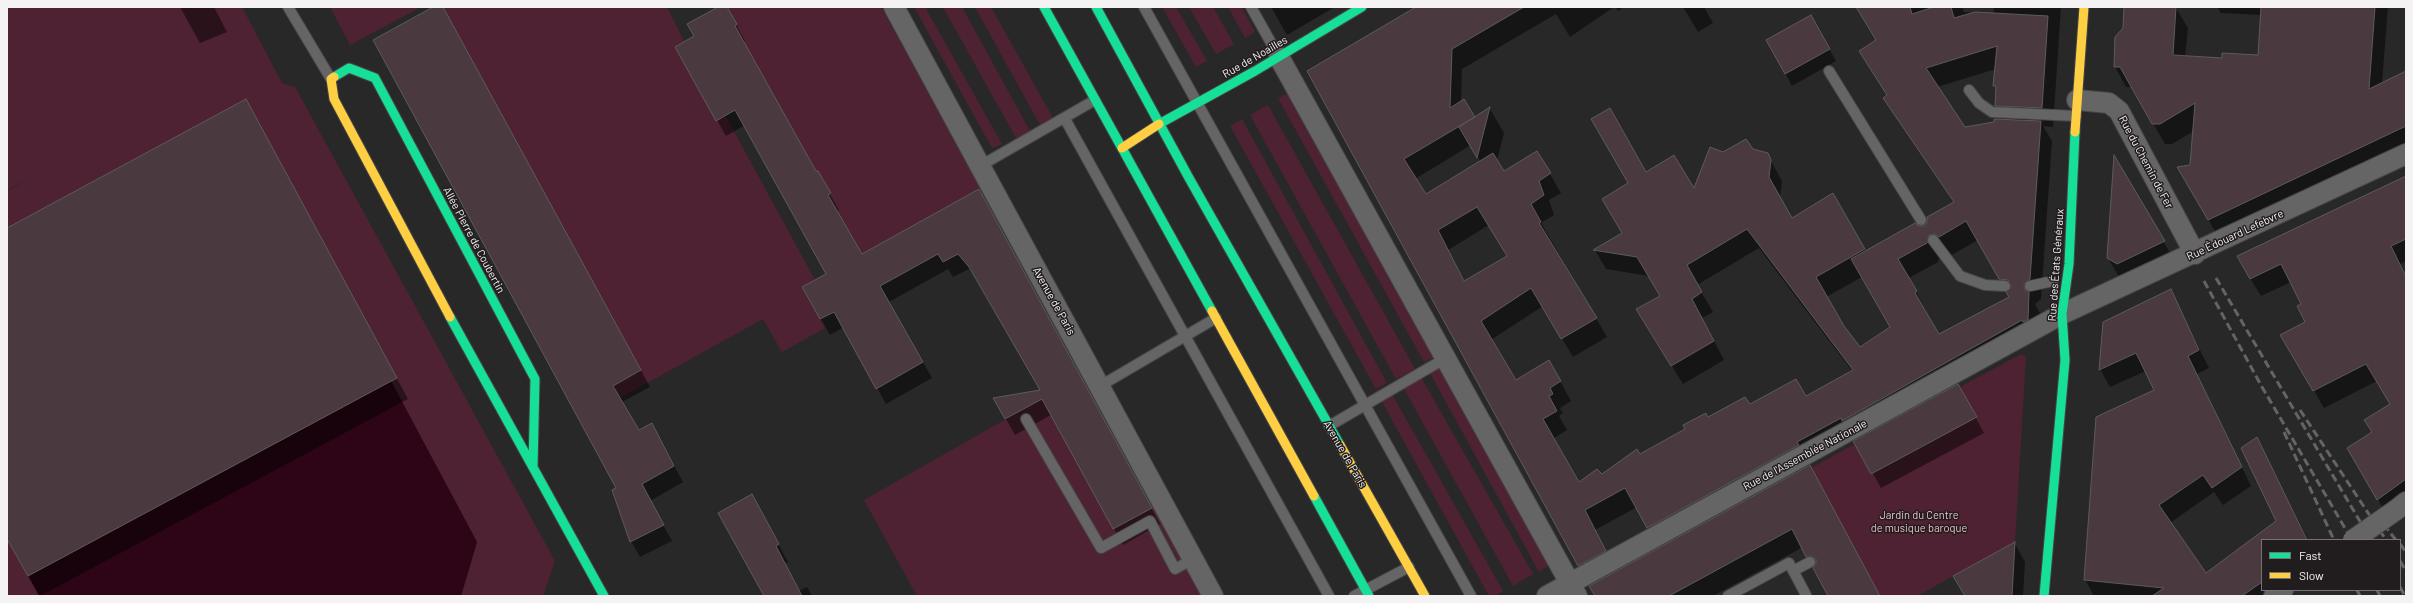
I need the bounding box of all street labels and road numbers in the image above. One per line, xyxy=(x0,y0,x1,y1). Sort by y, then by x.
street label: Rue de Noailles xyxy=(1220,33,1290,81)
street label: Rue du Chemin de Fer xyxy=(2116,113,2176,211)
street label: Allée Pierre de Coubertin xyxy=(440,185,508,295)
street label: Rue Édouard Lefebvre xyxy=(2185,207,2285,263)
street label: Rue des États Généraux xyxy=(2045,208,2067,322)
street label: Avenue de Paris xyxy=(1030,265,1078,337)
street label: Rue de l'Assemblée Nationale xyxy=(1741,417,1869,493)
street label: Avenue de Paris xyxy=(1320,418,1370,490)

